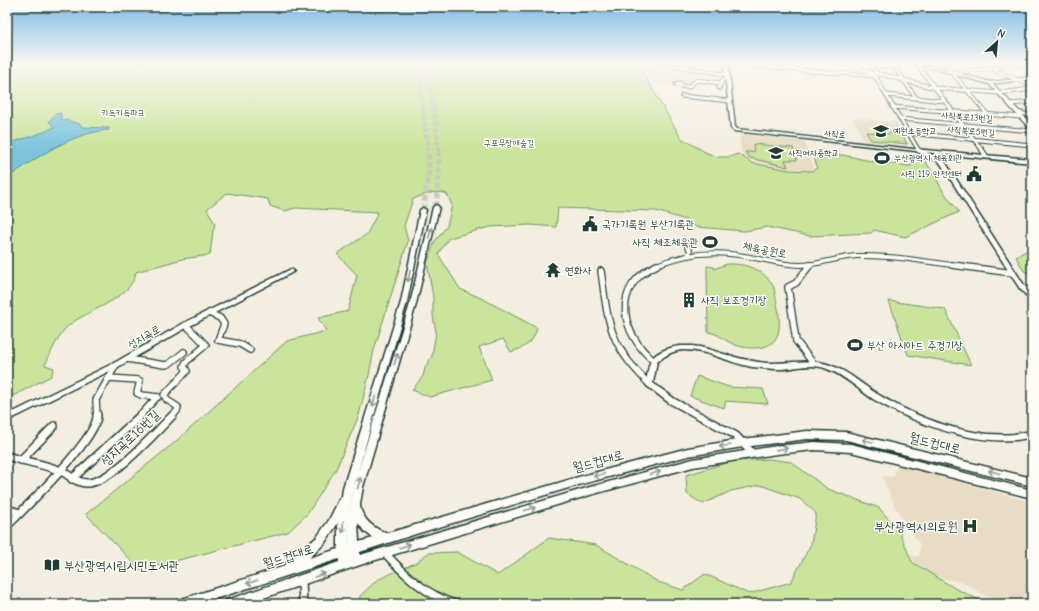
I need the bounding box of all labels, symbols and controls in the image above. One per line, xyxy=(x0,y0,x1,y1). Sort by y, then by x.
north arrow xyxy=(977,22,1017,62)
text: N xyxy=(995,26,1007,41)
park label: 키득키득파크 xyxy=(101,108,145,118)
street label: 사직북로13번길 xyxy=(941,110,994,124)
school or university icon: 예원초등학교 xyxy=(872,122,890,140)
street label: 사직북로5번길 xyxy=(946,124,996,138)
place label: 예원초등학교 xyxy=(893,126,936,136)
street label: 사직로 xyxy=(824,128,846,140)
park label: 구포무장애숲길 xyxy=(484,138,535,148)
school or university icon: 사직여자중학교 xyxy=(767,144,785,162)
place label: 사직여자중학교 xyxy=(788,148,839,158)
sports icon: 부산광역시 체육회관 xyxy=(873,149,891,167)
place label: 부산광역시 체육회관 xyxy=(894,153,962,163)
public building icon: 사직 119 안전센터 xyxy=(965,165,983,183)
place label: 사직 119 안전센터 xyxy=(901,169,962,179)
public building icon: 국가기록원 부산기록관 xyxy=(581,215,599,233)
place label: 국가기록원 부산기록관 xyxy=(602,218,694,231)
one-way arrow xyxy=(426,227,434,240)
sports icon: 사직 체조체육관 xyxy=(701,233,719,251)
place label: 사직 체조체육관 xyxy=(632,236,698,249)
street label: 체육공원로 xyxy=(742,239,788,261)
temple icon: 연화사 xyxy=(544,261,562,279)
place label: 연화사 xyxy=(565,264,592,277)
one-way arrow xyxy=(405,269,413,282)
building icon: 사직 보조경기장 xyxy=(680,291,698,309)
place label: 사직 보조경기장 xyxy=(701,294,767,307)
street label: 성지곡로 xyxy=(125,322,163,351)
sports icon: 부산 아시아드 주경기장 xyxy=(846,336,864,354)
place label: 부산 아시아드 주경기장 xyxy=(867,339,963,352)
one-way arrow xyxy=(393,353,400,366)
one-way arrow xyxy=(370,394,377,407)
street label: 성지곡로16번길 xyxy=(97,407,163,469)
street label: 월드컵대로 xyxy=(908,429,962,457)
one-way arrow xyxy=(862,437,875,445)
one-way arrow xyxy=(719,442,732,450)
one-way arrow xyxy=(775,445,788,453)
street label: 월드컵대로 xyxy=(571,447,625,475)
one-way arrow xyxy=(988,468,1001,476)
one-way arrow xyxy=(648,469,661,476)
one-way arrow xyxy=(593,472,606,480)
one-way arrow xyxy=(356,477,363,490)
one-way arrow xyxy=(523,505,536,512)
hospital icon: 부산광역시의료원 xyxy=(961,517,979,535)
place label: 부산광역시의료원 xyxy=(874,519,958,534)
one-way arrow xyxy=(340,520,347,533)
street label: 월드컵대로 xyxy=(261,541,315,571)
one-way arrow xyxy=(398,542,411,549)
library icon: 부산광역시립시민도서관 xyxy=(43,556,61,574)
place label: 부산광역시립시민도서관 xyxy=(64,558,179,573)
one-way arrow xyxy=(314,570,326,578)
one-way arrow xyxy=(246,579,259,586)

